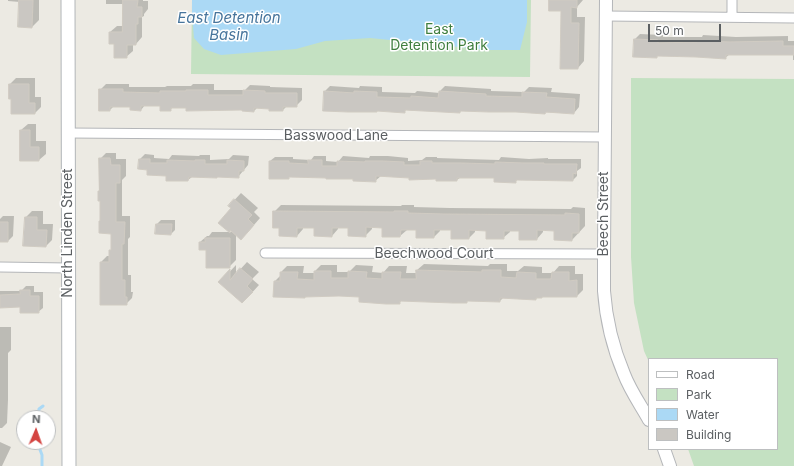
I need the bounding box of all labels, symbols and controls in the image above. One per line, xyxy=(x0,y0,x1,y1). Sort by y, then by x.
water label: East Detention Basin xyxy=(177,9,281,44)
scale bar xyxy=(650,16,723,42)
park label: East Detention Park xyxy=(390,22,488,54)
text: 50 m xyxy=(655,23,684,38)
street label: Basswood Lane xyxy=(284,128,388,144)
street label: North Linden Street xyxy=(60,168,76,298)
street label: Beech Street xyxy=(596,171,612,257)
street label: Beechwood Court xyxy=(374,246,494,262)
legend xyxy=(648,358,778,450)
text: Road xyxy=(686,367,715,382)
text: Park xyxy=(686,387,712,402)
text: Water xyxy=(686,407,719,422)
north arrow xyxy=(16,410,56,450)
text: N xyxy=(32,412,41,426)
text: Building xyxy=(686,427,731,442)

